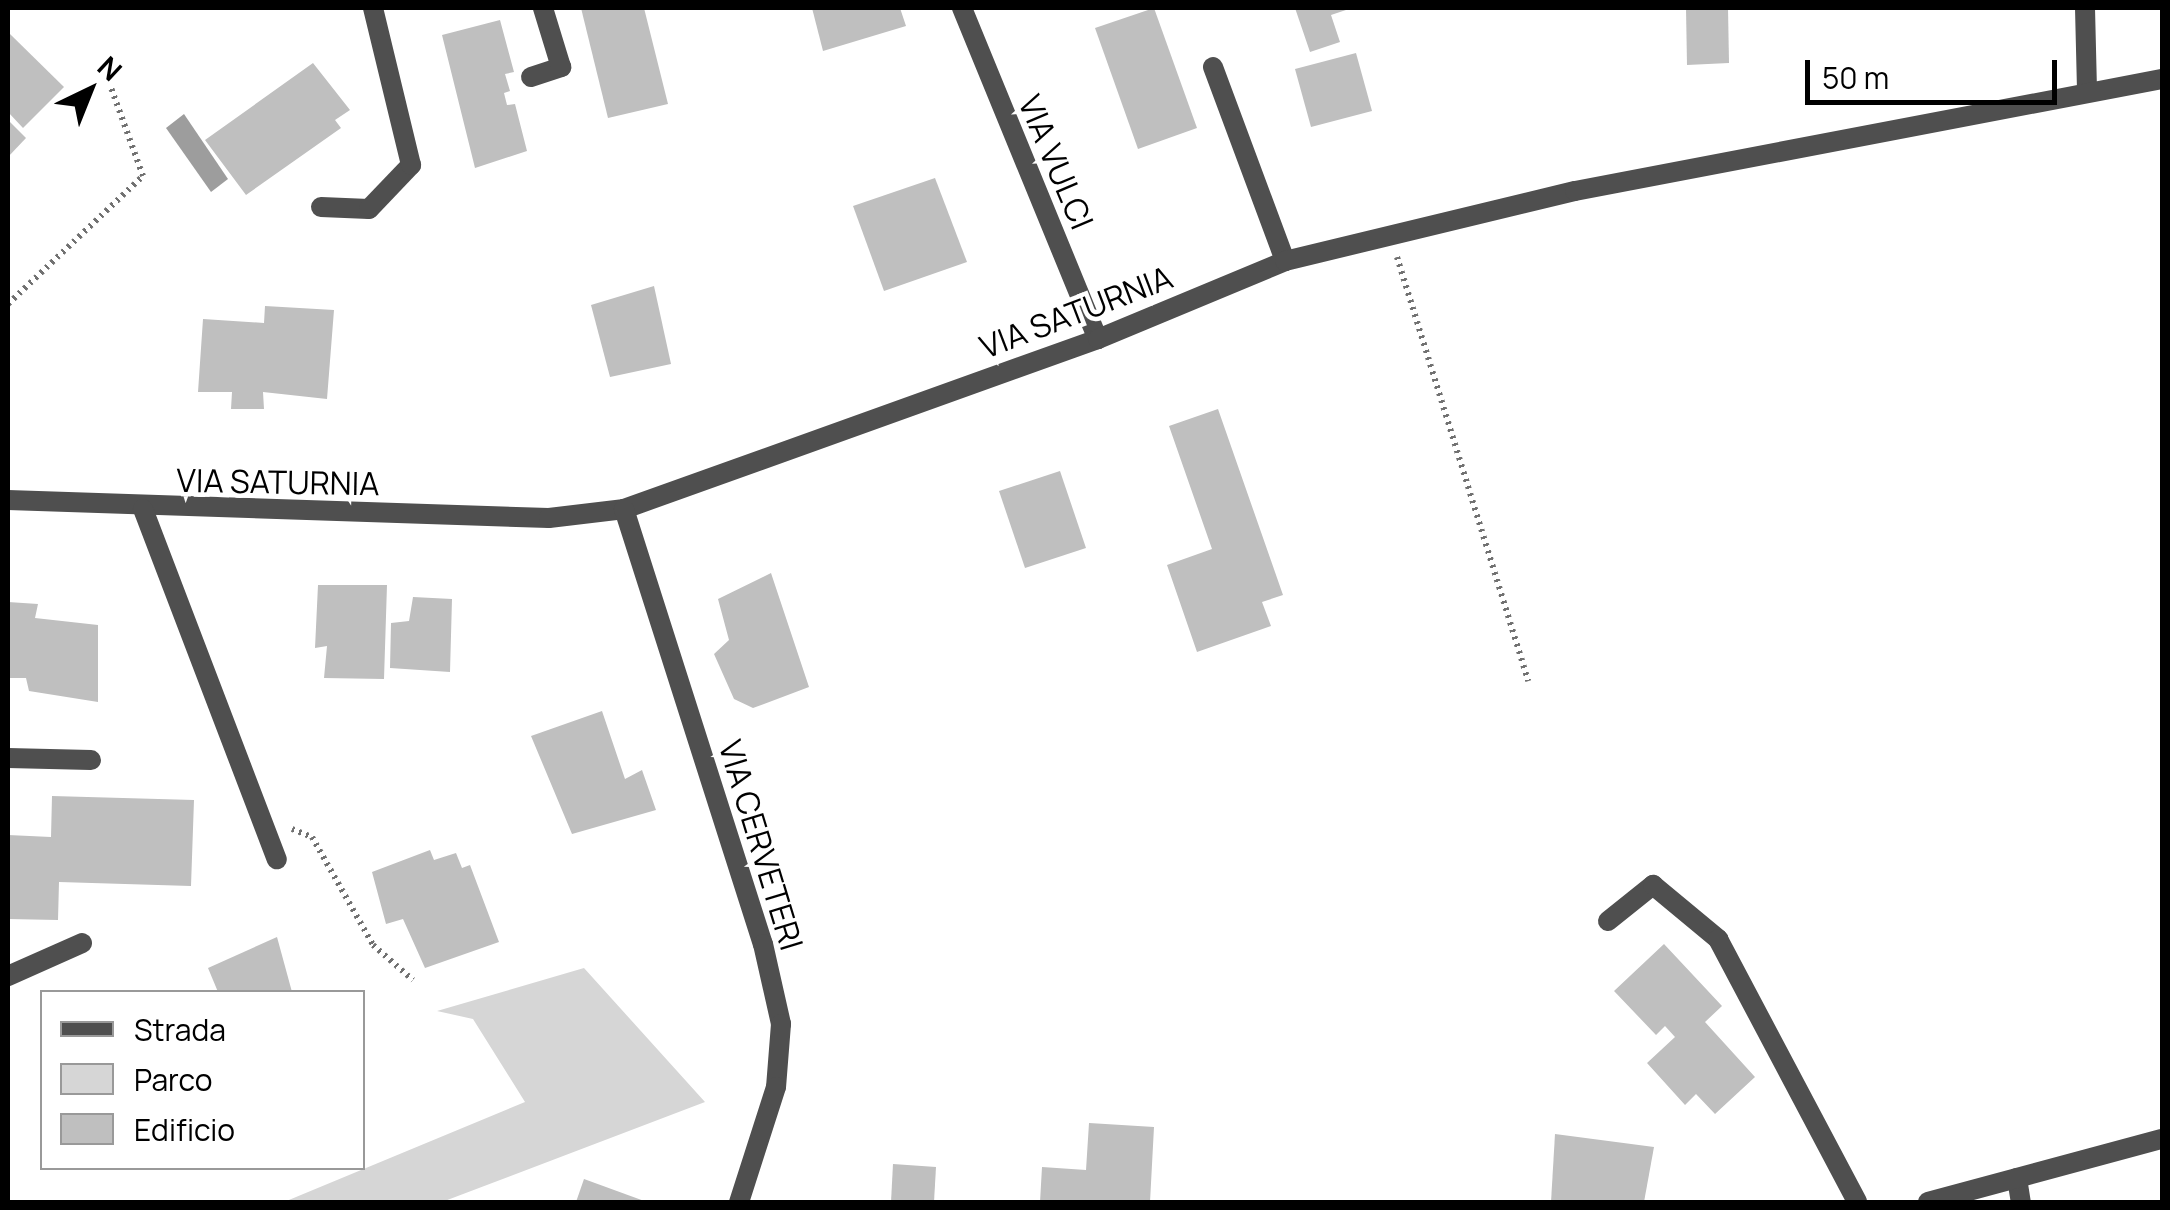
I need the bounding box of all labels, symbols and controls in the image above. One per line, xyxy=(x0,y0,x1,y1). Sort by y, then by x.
north arrow xyxy=(40,40,140,140)
scale bar xyxy=(1810,40,2062,102)
text: N xyxy=(90,47,131,89)
text: 50 m xyxy=(1822,57,1889,98)
street label: VIA VULCI xyxy=(1011,89,1101,235)
street label: VIA SATURNIA xyxy=(974,258,1178,366)
street label: VIA SATURNIA xyxy=(176,461,380,503)
street label: VIA CERVETERI xyxy=(711,735,811,955)
legend xyxy=(40,990,365,1170)
text: Strada xyxy=(134,1009,226,1050)
text: Parco xyxy=(134,1059,213,1100)
text: Edificio xyxy=(134,1109,235,1150)

